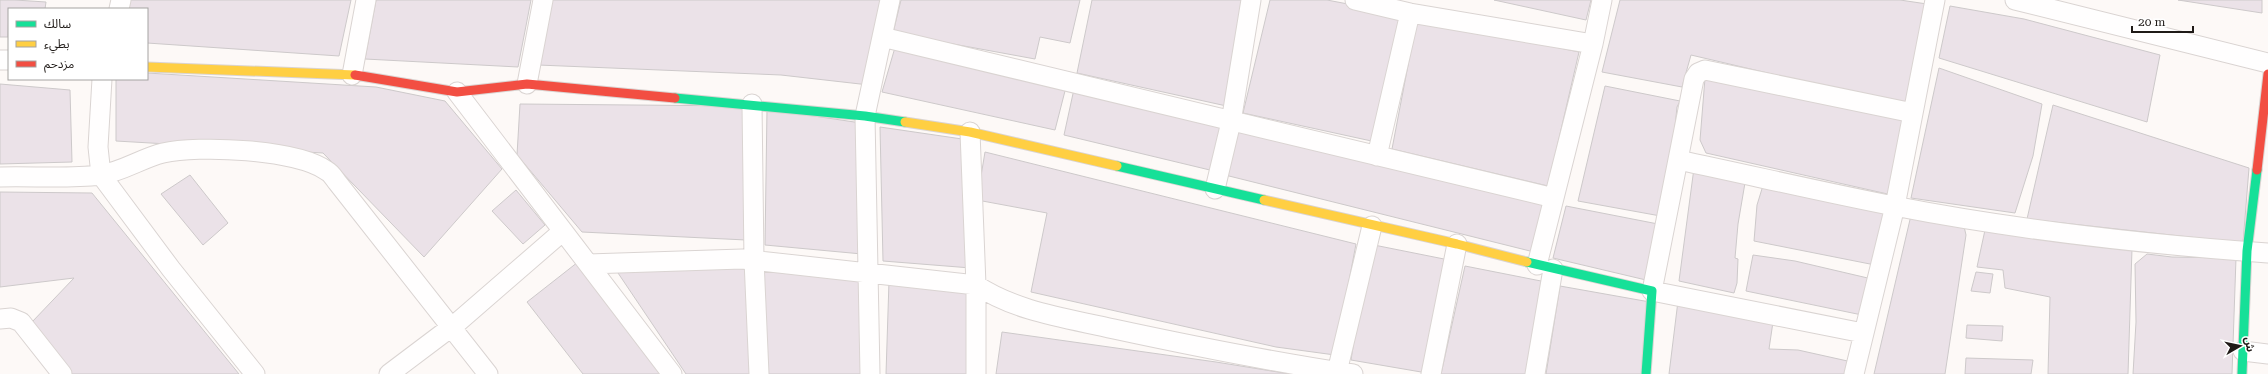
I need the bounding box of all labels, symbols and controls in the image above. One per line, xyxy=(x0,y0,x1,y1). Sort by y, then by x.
legend xyxy=(8,8,148,80)
scale bar xyxy=(2132,8,2193,34)
text: 20 m xyxy=(2138,15,2165,29)
text: سالك xyxy=(44,17,71,31)
text: بطيء xyxy=(44,37,70,54)
text: مزدحم xyxy=(44,57,74,73)
north arrow xyxy=(2220,326,2260,366)
text: ش xyxy=(2242,336,2257,353)

